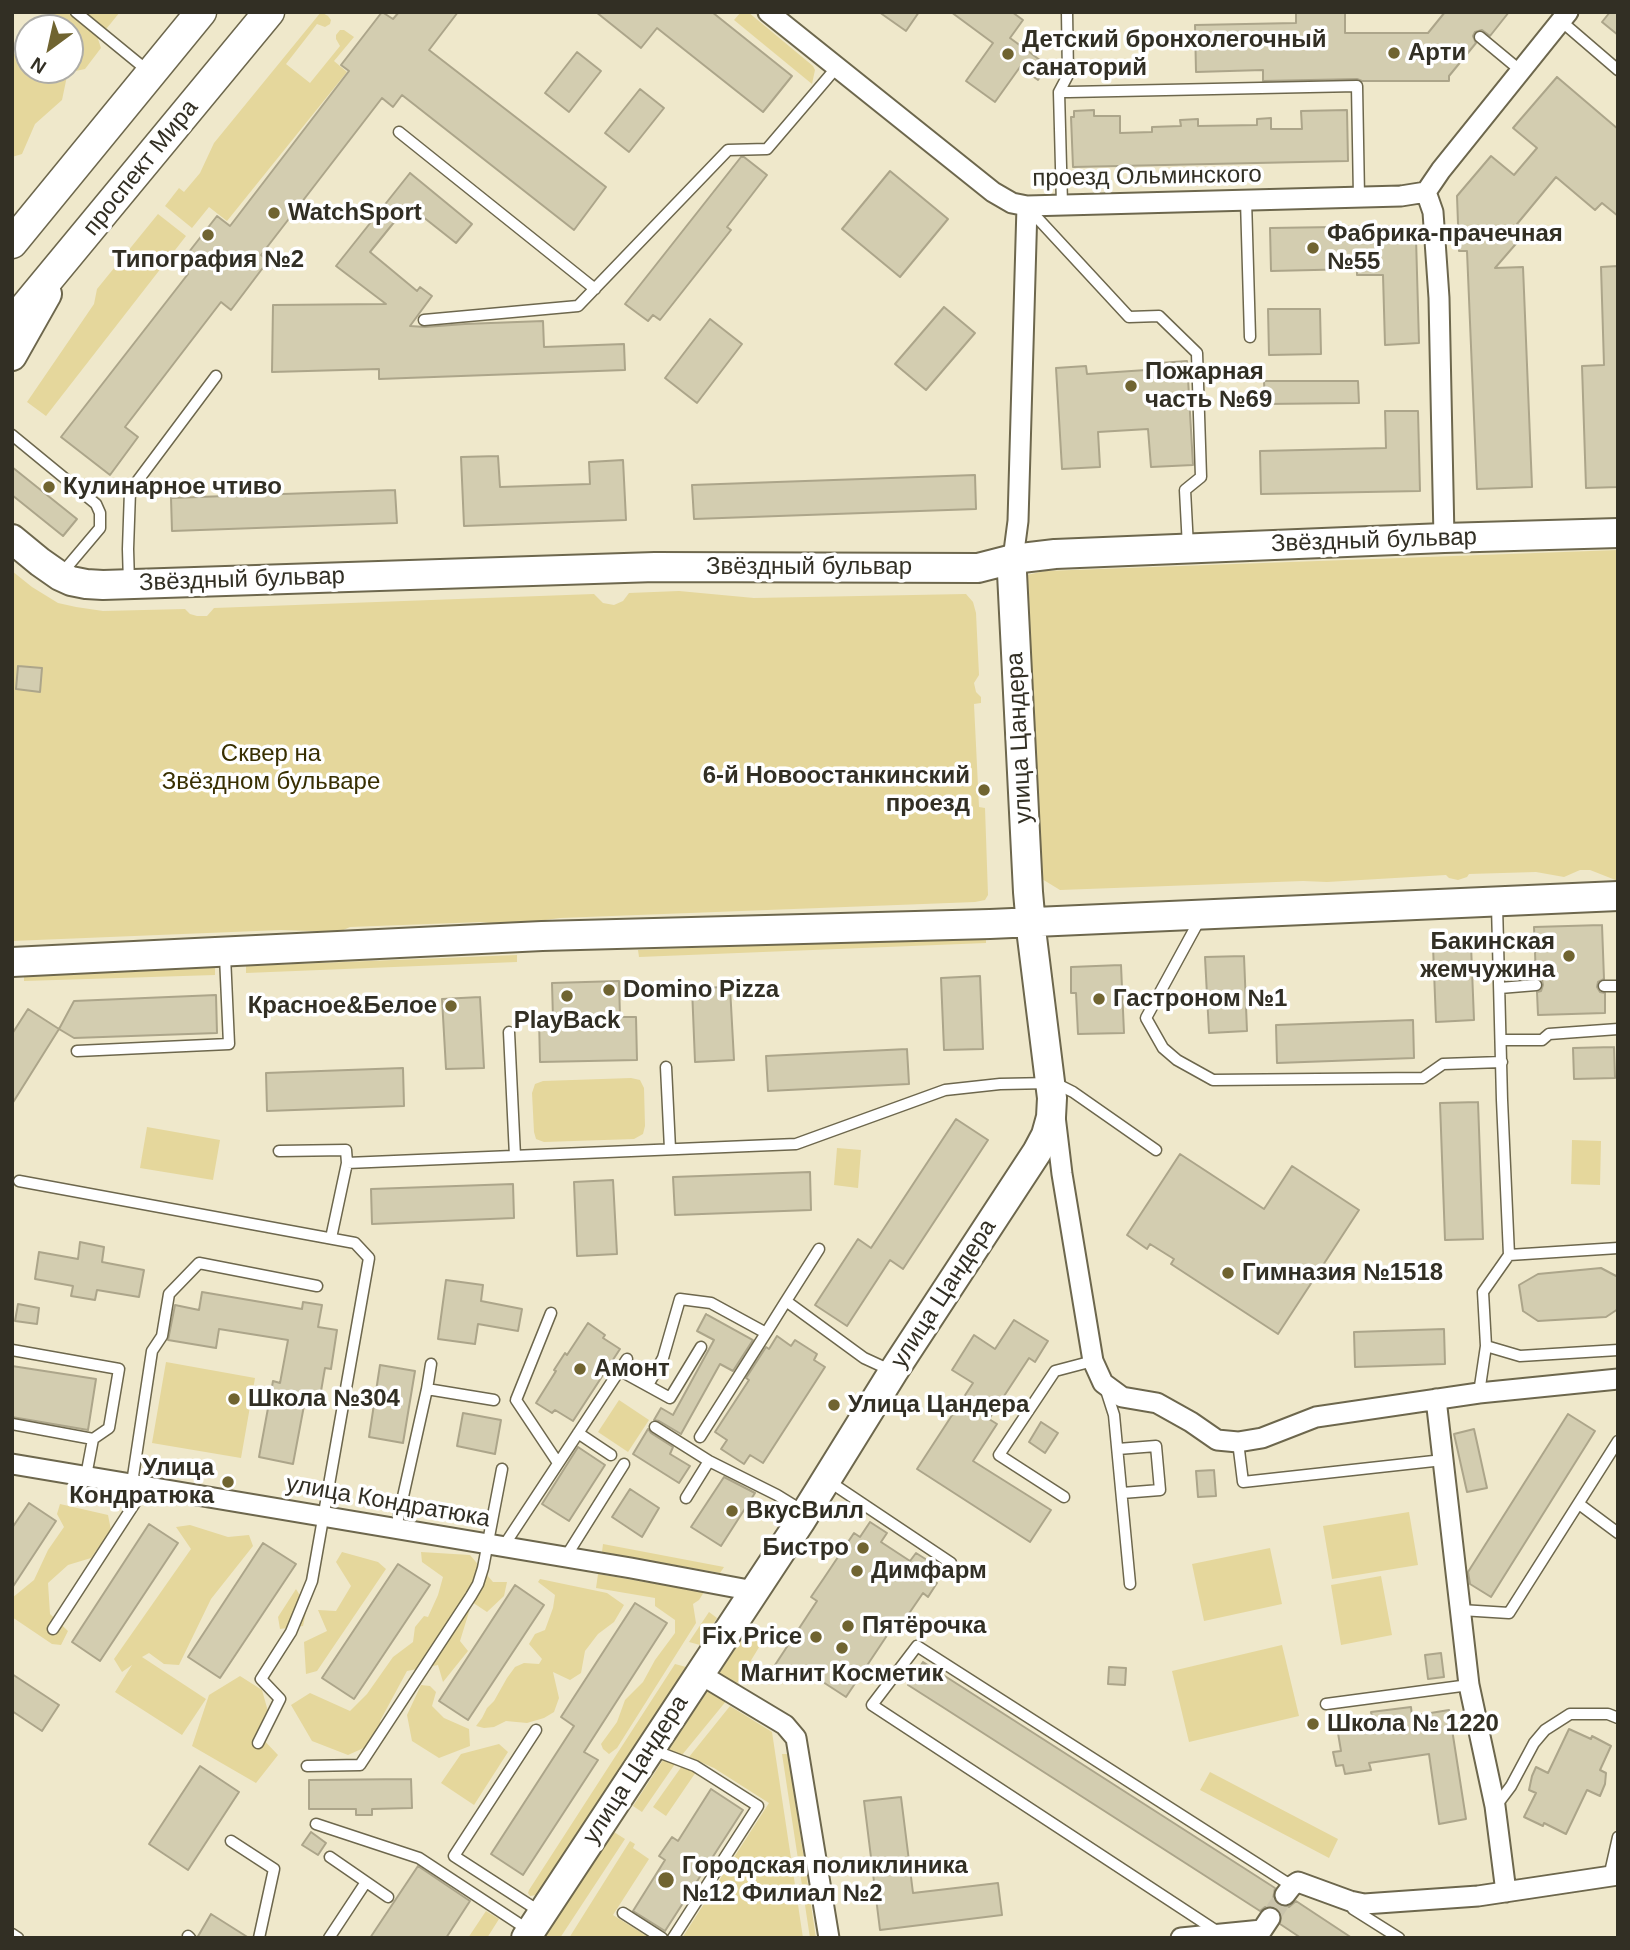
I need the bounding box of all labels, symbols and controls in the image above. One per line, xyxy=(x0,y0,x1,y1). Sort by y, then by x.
north arrow xyxy=(14,14,84,84)
place label: Детский бронхолегочный санаторий xyxy=(1022,26,1327,82)
place label: Арти xyxy=(1408,39,1466,67)
marker: Арти xyxy=(1386,45,1402,61)
marker: Детский бронхолегочный санаторий xyxy=(1000,46,1016,62)
text: N xyxy=(27,53,50,78)
street label: проспект Мира xyxy=(77,94,205,242)
street label: проезд Ольминского xyxy=(1032,161,1262,193)
place label: WatchSport xyxy=(288,199,422,227)
marker: WatchSport xyxy=(266,205,282,221)
place label: Фабрика-прачечная №55 xyxy=(1327,220,1563,276)
marker: Типография №2 xyxy=(200,227,216,243)
marker: Фабрика-прачечная №55 xyxy=(1305,240,1321,256)
place label: Типография №2 xyxy=(112,246,304,274)
place label: Пожарная часть №69 xyxy=(1145,358,1272,414)
marker: Пожарная часть №69 xyxy=(1123,378,1139,394)
place label: Кулинарное чтиво xyxy=(63,473,282,501)
marker: Кулинарное чтиво xyxy=(41,479,57,495)
street label: Звёздный бульвар xyxy=(1271,523,1477,559)
street label: Звёздный бульвар xyxy=(706,553,912,581)
street label: Звёздный бульвар xyxy=(139,562,345,598)
street label: улица Цандера xyxy=(1001,652,1039,824)
park label: Сквер на Звёздном бульваре xyxy=(162,740,380,796)
place label: 6-й Новоостанкинский проезд xyxy=(703,762,970,818)
marker: 6-й Новоостанкинский проезд xyxy=(976,782,992,798)
place label: Бакинская жемчужина xyxy=(1420,928,1555,984)
marker: Бакинская жемчужина xyxy=(1561,948,1577,964)
place label: Domino Pizza xyxy=(623,976,779,1004)
marker: Domino Pizza xyxy=(601,982,617,998)
place label: Гастроном №1 xyxy=(1113,985,1287,1013)
marker: PlayBack xyxy=(559,988,575,1004)
marker: Гастроном №1 xyxy=(1091,991,1107,1007)
place label: Красное&Белое xyxy=(248,992,437,1020)
marker: Красное&Белое xyxy=(443,998,459,1014)
place label: PlayBack xyxy=(514,1007,620,1035)
street label: улица Цандера xyxy=(885,1214,1003,1374)
place label: Гимназия №1518 xyxy=(1242,1259,1443,1287)
marker: Гимназия №1518 xyxy=(1220,1265,1236,1281)
place label: Амонт xyxy=(594,1355,670,1383)
marker: Амонт xyxy=(572,1361,588,1377)
place label: Школа №304 xyxy=(248,1385,400,1413)
marker: Школа №304 xyxy=(226,1391,242,1407)
place label: Улица Цандера xyxy=(848,1391,1029,1419)
marker: Улица Цандера xyxy=(826,1397,842,1413)
place label: Улица Кондратюка xyxy=(69,1454,214,1510)
street label: улица Кондратюка xyxy=(284,1470,492,1534)
marker: Улица Кондратюка xyxy=(220,1474,236,1490)
place label: ВкусВилл xyxy=(746,1497,864,1525)
marker: ВкусВилл xyxy=(724,1503,740,1519)
place label: Бистро xyxy=(763,1534,849,1562)
marker: Бистро xyxy=(855,1540,871,1556)
place label: Димфарм xyxy=(871,1557,987,1585)
marker: Димфарм xyxy=(849,1563,865,1579)
place label: Пятёрочка xyxy=(862,1612,986,1640)
marker: Пятёрочка xyxy=(840,1618,856,1634)
place label: Fix Price xyxy=(702,1623,802,1651)
marker: Fix Price xyxy=(808,1629,824,1645)
marker: Магнит Косметик xyxy=(834,1640,850,1656)
place label: Магнит Косметик xyxy=(741,1660,943,1688)
street label: улица Цандера xyxy=(577,1690,695,1850)
place label: Школа № 1220 xyxy=(1327,1710,1499,1738)
marker: Школа № 1220 xyxy=(1305,1716,1321,1732)
place label: Городская поликлиника №12 Филиал №2 xyxy=(682,1852,968,1908)
marker: Городская поликлиника №12 Филиал №2 xyxy=(656,1870,676,1890)

